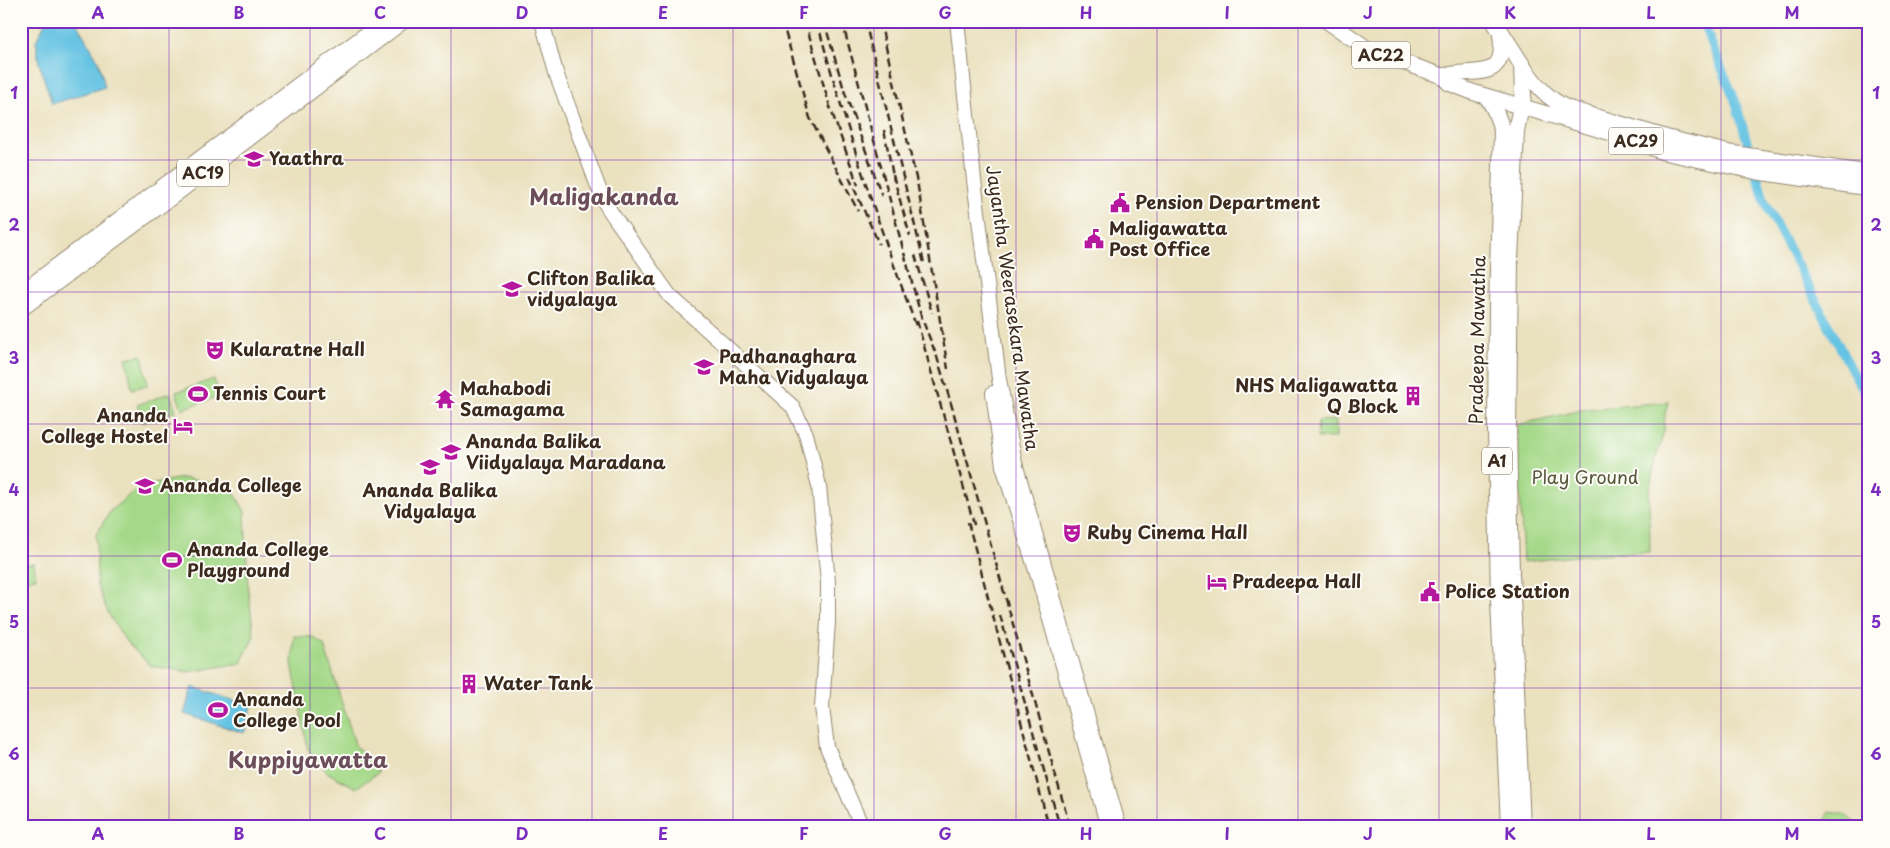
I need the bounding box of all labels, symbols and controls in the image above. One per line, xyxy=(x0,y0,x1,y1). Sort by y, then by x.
text: A xyxy=(92,0,105,24)
text: B xyxy=(234,0,245,24)
text: C xyxy=(374,0,386,24)
text: D xyxy=(516,0,528,24)
text: E xyxy=(658,0,668,24)
text: F xyxy=(799,0,809,24)
text: G xyxy=(938,0,952,24)
text: H xyxy=(1080,0,1092,24)
text: I xyxy=(1224,0,1230,24)
text: J xyxy=(1363,0,1373,24)
text: K xyxy=(1504,0,1516,24)
text: L xyxy=(1646,0,1656,24)
text: M xyxy=(1784,0,1800,24)
road number: AC22 xyxy=(1352,42,1410,68)
text: 1 xyxy=(10,80,18,104)
text: 1 xyxy=(1872,80,1880,104)
road number: AC29 xyxy=(1608,128,1664,154)
place label: Yaathra xyxy=(269,144,345,171)
school or university icon: Yaathra xyxy=(243,148,265,170)
road number: AC19 xyxy=(177,160,229,187)
street label: Jayantha Weerasekara Mawatha xyxy=(980,163,1047,453)
district label: Maligakanda xyxy=(529,179,679,212)
place label: Pension Department xyxy=(1135,188,1321,215)
public building icon: Pension Department xyxy=(1109,192,1131,214)
text: 2 xyxy=(8,212,20,236)
text: 2 xyxy=(1870,212,1882,236)
place label: Maligawatta Post Office xyxy=(1109,214,1227,262)
public building icon: Maligawatta Post Office xyxy=(1083,228,1105,250)
street label: Pradeepa Mawatha xyxy=(1462,255,1491,425)
place label: Clifton Balika vidyalaya xyxy=(527,264,656,312)
school or university icon: Clifton Balika vidyalaya xyxy=(501,278,523,300)
place label: Kularatne Hall xyxy=(230,335,365,362)
theatre icon: Kularatne Hall xyxy=(204,339,226,361)
place label: Padhanaghara Maha Vidyalaya xyxy=(719,342,869,390)
text: 3 xyxy=(9,345,19,369)
text: 3 xyxy=(1871,345,1881,369)
school or university icon: Padhanaghara Maha Vidyalaya xyxy=(693,356,715,378)
place label: NHS Maligawatta Q Block xyxy=(1235,371,1398,419)
place label: Mahabodi Samagama xyxy=(460,374,565,422)
place label: Tennis Court xyxy=(213,379,327,406)
sports icon: Tennis Court xyxy=(187,383,209,405)
building icon: NHS Maligawatta Q Block xyxy=(1402,385,1424,407)
temple icon: Mahabodi Samagama xyxy=(434,388,456,410)
place label: Ananda College Hostel xyxy=(41,401,169,449)
hotel icon: Ananda College Hostel xyxy=(172,415,194,437)
place label: Ananda Balika Viidyalaya Maradana xyxy=(465,427,666,475)
school or university icon: Ananda Balika Viidyalaya Maradana xyxy=(440,441,462,463)
road number: A1 xyxy=(1482,448,1512,474)
school or university icon: Ananda Balika Vidyalaya xyxy=(419,456,441,478)
park label: Play Ground xyxy=(1531,463,1639,490)
place label: Ananda College xyxy=(159,471,302,498)
school or university icon: Ananda College xyxy=(134,475,156,497)
place label: Ananda Balika Vidyalaya xyxy=(361,476,498,524)
text: 4 xyxy=(9,477,20,501)
text: 4 xyxy=(1871,477,1882,501)
place label: Ruby Cinema Hall xyxy=(1087,518,1247,545)
theatre icon: Ruby Cinema Hall xyxy=(1061,522,1083,544)
place label: Ananda College Playground xyxy=(186,535,329,583)
sports icon: Ananda College Playground xyxy=(161,549,183,571)
place label: Pradeepa Hall xyxy=(1232,567,1361,594)
hotel icon: Pradeepa Hall xyxy=(1206,571,1228,593)
place label: Police Station xyxy=(1445,577,1570,604)
public building icon: Police Station xyxy=(1419,581,1441,603)
text: 5 xyxy=(9,609,19,633)
text: 5 xyxy=(1871,609,1881,633)
place label: Water Tank xyxy=(484,669,593,696)
building icon: Water Tank xyxy=(458,673,480,695)
place label: Ananda College Pool xyxy=(232,685,341,733)
sports icon: Ananda College Pool xyxy=(207,699,229,721)
text: 6 xyxy=(8,741,20,765)
text: 6 xyxy=(1870,741,1882,765)
district label: Kuppiyawatta xyxy=(228,742,388,775)
text: A xyxy=(92,821,105,845)
text: B xyxy=(234,821,245,845)
text: C xyxy=(374,821,386,845)
text: D xyxy=(516,821,528,845)
text: E xyxy=(658,821,668,845)
text: F xyxy=(799,821,809,845)
text: G xyxy=(938,821,952,845)
text: H xyxy=(1080,821,1092,845)
text: I xyxy=(1224,821,1230,845)
text: J xyxy=(1363,821,1373,845)
text: K xyxy=(1504,821,1516,845)
text: L xyxy=(1646,821,1656,845)
text: M xyxy=(1784,821,1800,845)

